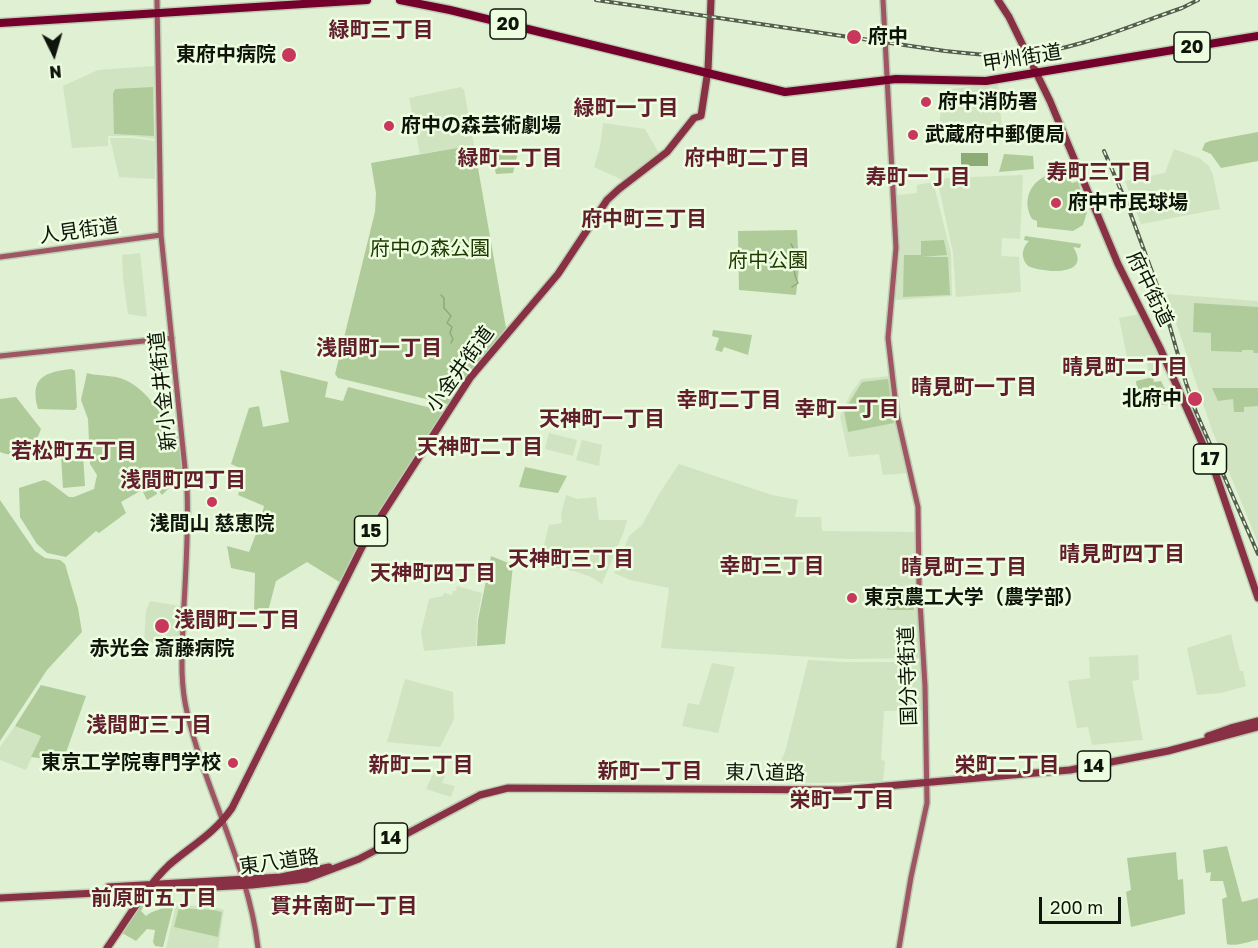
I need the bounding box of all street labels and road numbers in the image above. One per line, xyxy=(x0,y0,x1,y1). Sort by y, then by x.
road number: 20 xyxy=(490,9,526,39)
road number: 20 xyxy=(1174,32,1210,62)
street label: 甲州街道 xyxy=(981,40,1063,76)
street label: 人見街道 xyxy=(38,214,120,248)
street label: 府中街道 xyxy=(1122,248,1178,330)
street label: 小金井街道 xyxy=(421,321,499,417)
street label: 新小金井街道 xyxy=(145,330,181,452)
road number: 17 xyxy=(1194,444,1226,474)
road number: 15 xyxy=(354,516,388,546)
street label: 国分寺街道 xyxy=(894,626,922,726)
road number: 14 xyxy=(1078,751,1110,781)
street label: 東八道路 xyxy=(725,760,805,786)
road number: 14 xyxy=(374,823,408,853)
street label: 東八道路 xyxy=(238,845,320,879)

